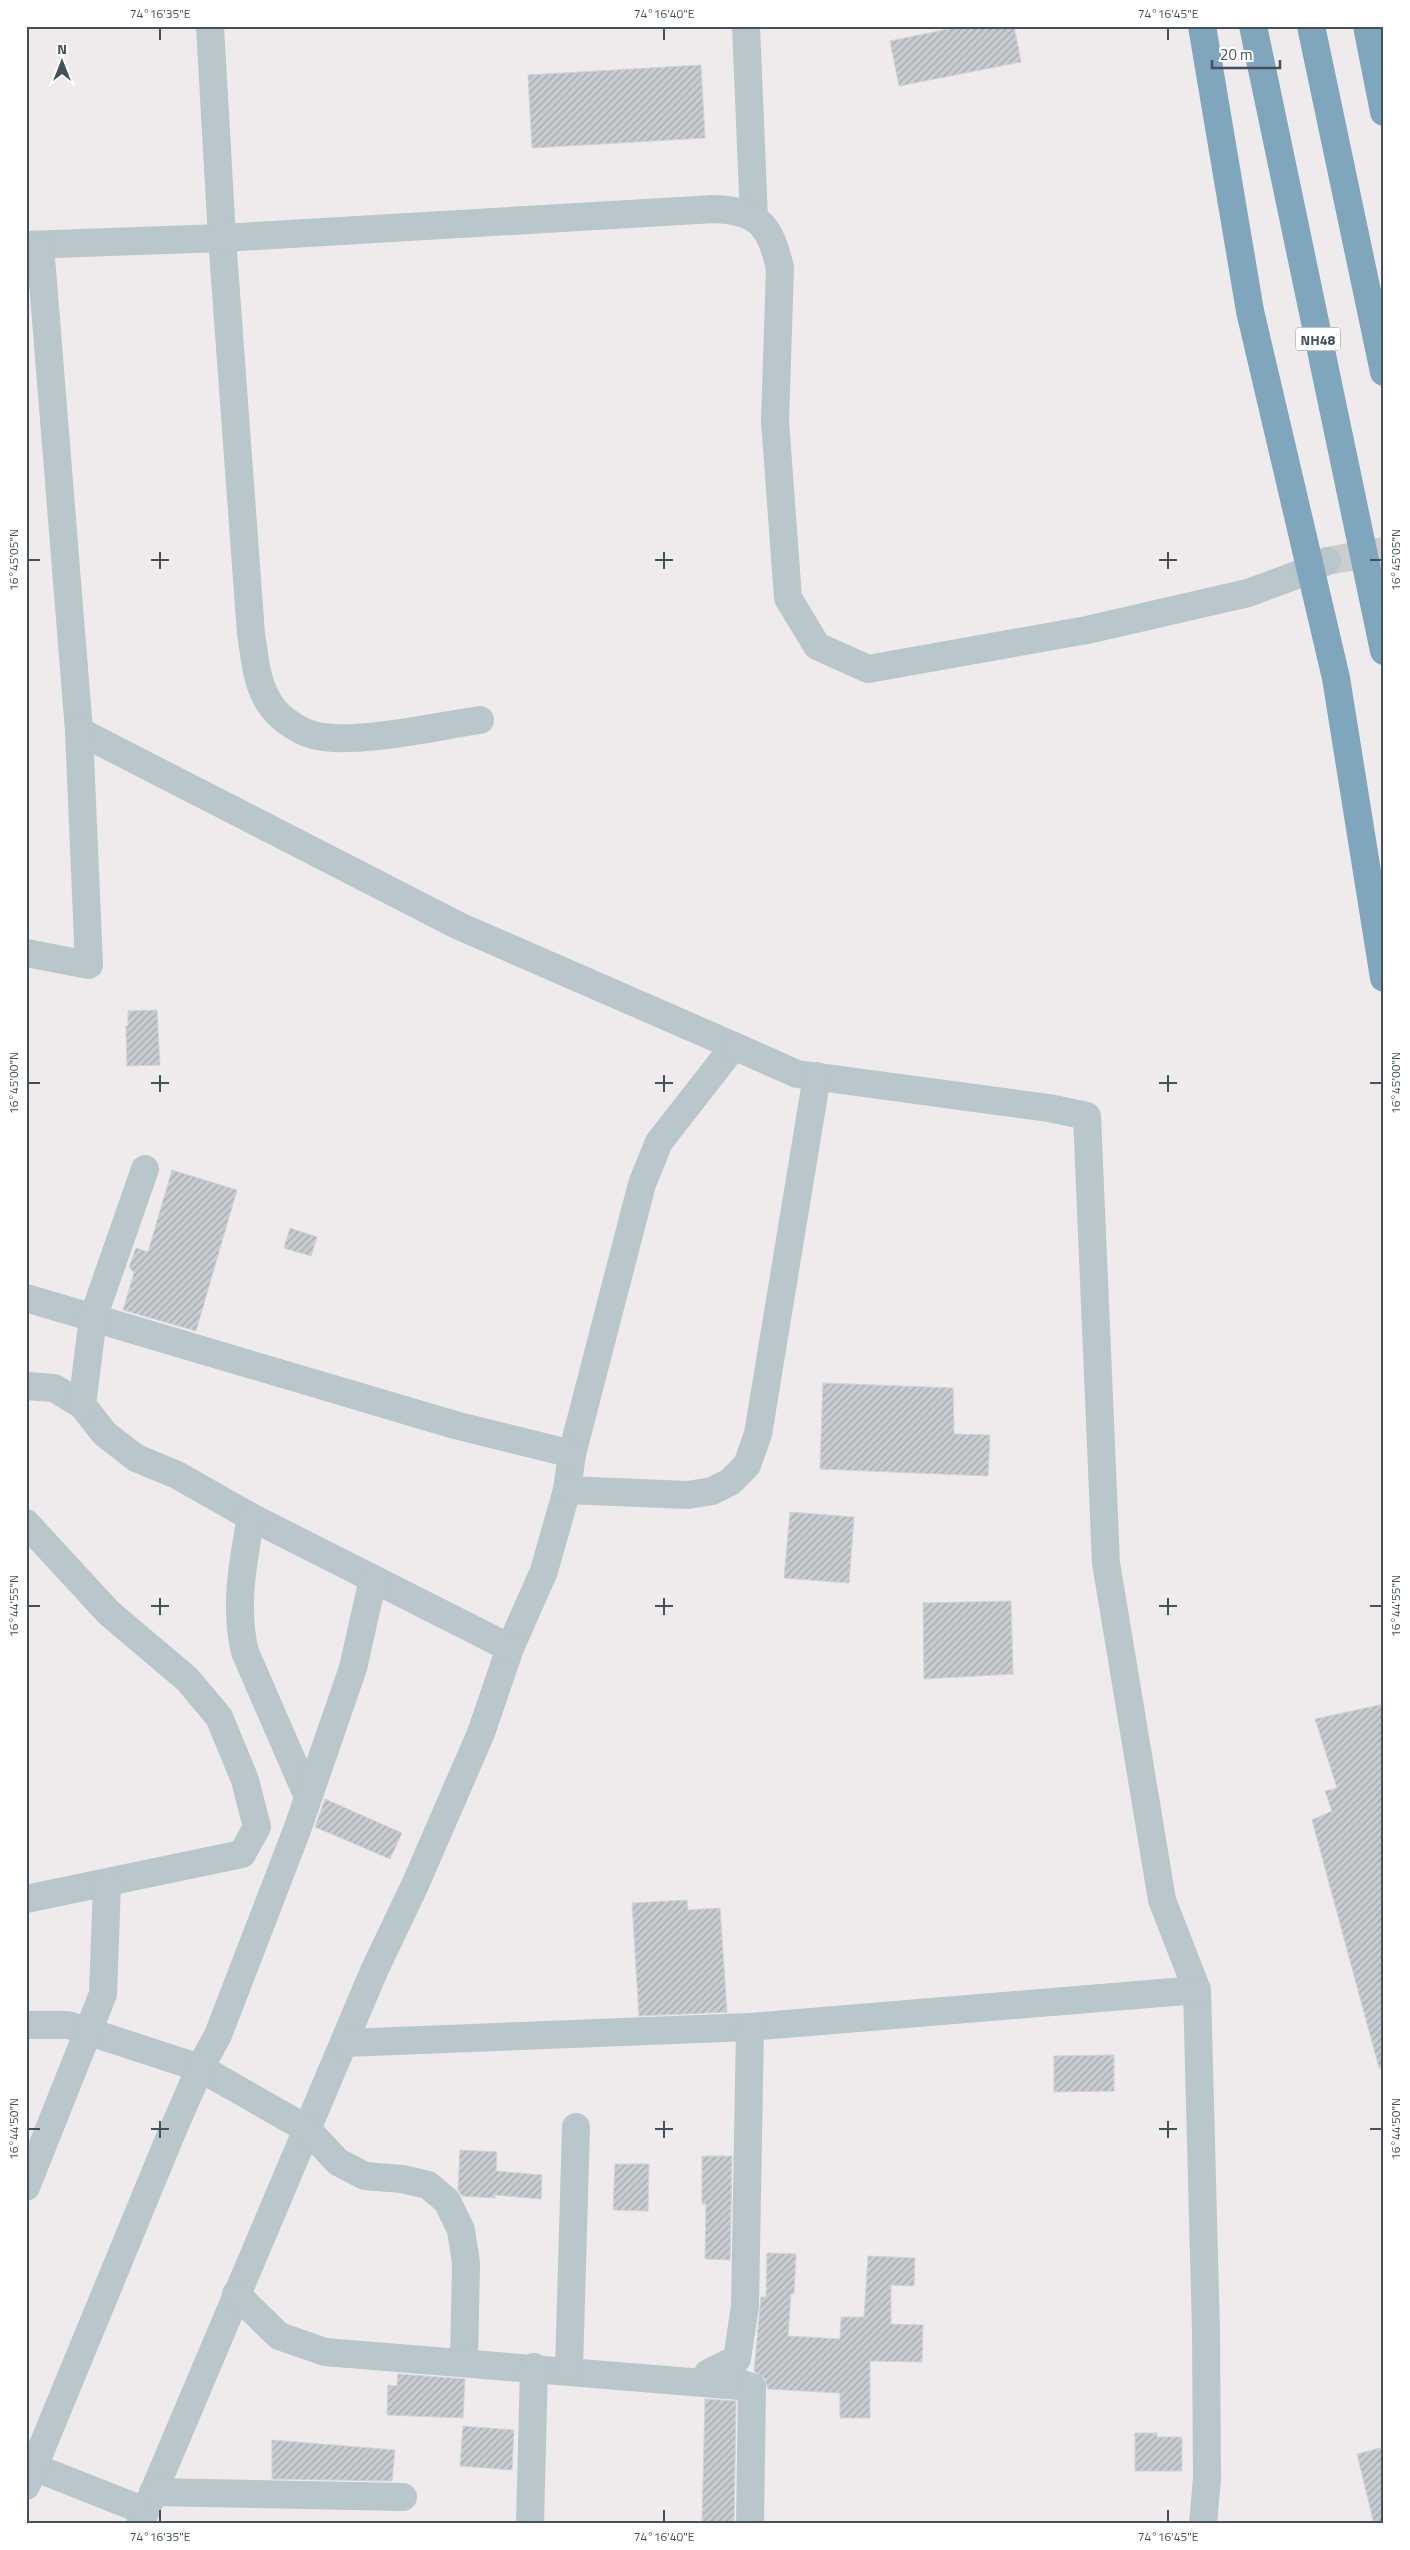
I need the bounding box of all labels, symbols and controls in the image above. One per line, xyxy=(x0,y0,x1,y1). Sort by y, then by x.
text: 74°16'35"E xyxy=(130,4,191,23)
text: 74°16'40"E xyxy=(634,4,695,23)
text: 74°16'45"E xyxy=(1138,4,1199,23)
north arrow xyxy=(38,38,88,88)
text: N xyxy=(57,38,67,59)
scale bar xyxy=(1212,38,1280,70)
text: 20 m xyxy=(1220,43,1253,66)
road number: NH48 xyxy=(1296,328,1340,350)
text: 16°45'05"N xyxy=(4,529,23,591)
text: 16°45'05"N xyxy=(1386,529,1405,591)
text: 16°45'00"N xyxy=(4,1052,23,1114)
text: 16°45'00"N xyxy=(1386,1052,1405,1114)
text: 16°44'55"N xyxy=(4,1575,23,1637)
text: 16°44'55"N xyxy=(1386,1575,1405,1637)
text: 16°44'50"N xyxy=(4,2098,23,2160)
text: 16°44'50"N xyxy=(1386,2098,1405,2160)
text: 74°16'35"E xyxy=(130,2527,191,2546)
text: 74°16'40"E xyxy=(634,2527,695,2546)
text: 74°16'45"E xyxy=(1138,2527,1199,2546)

